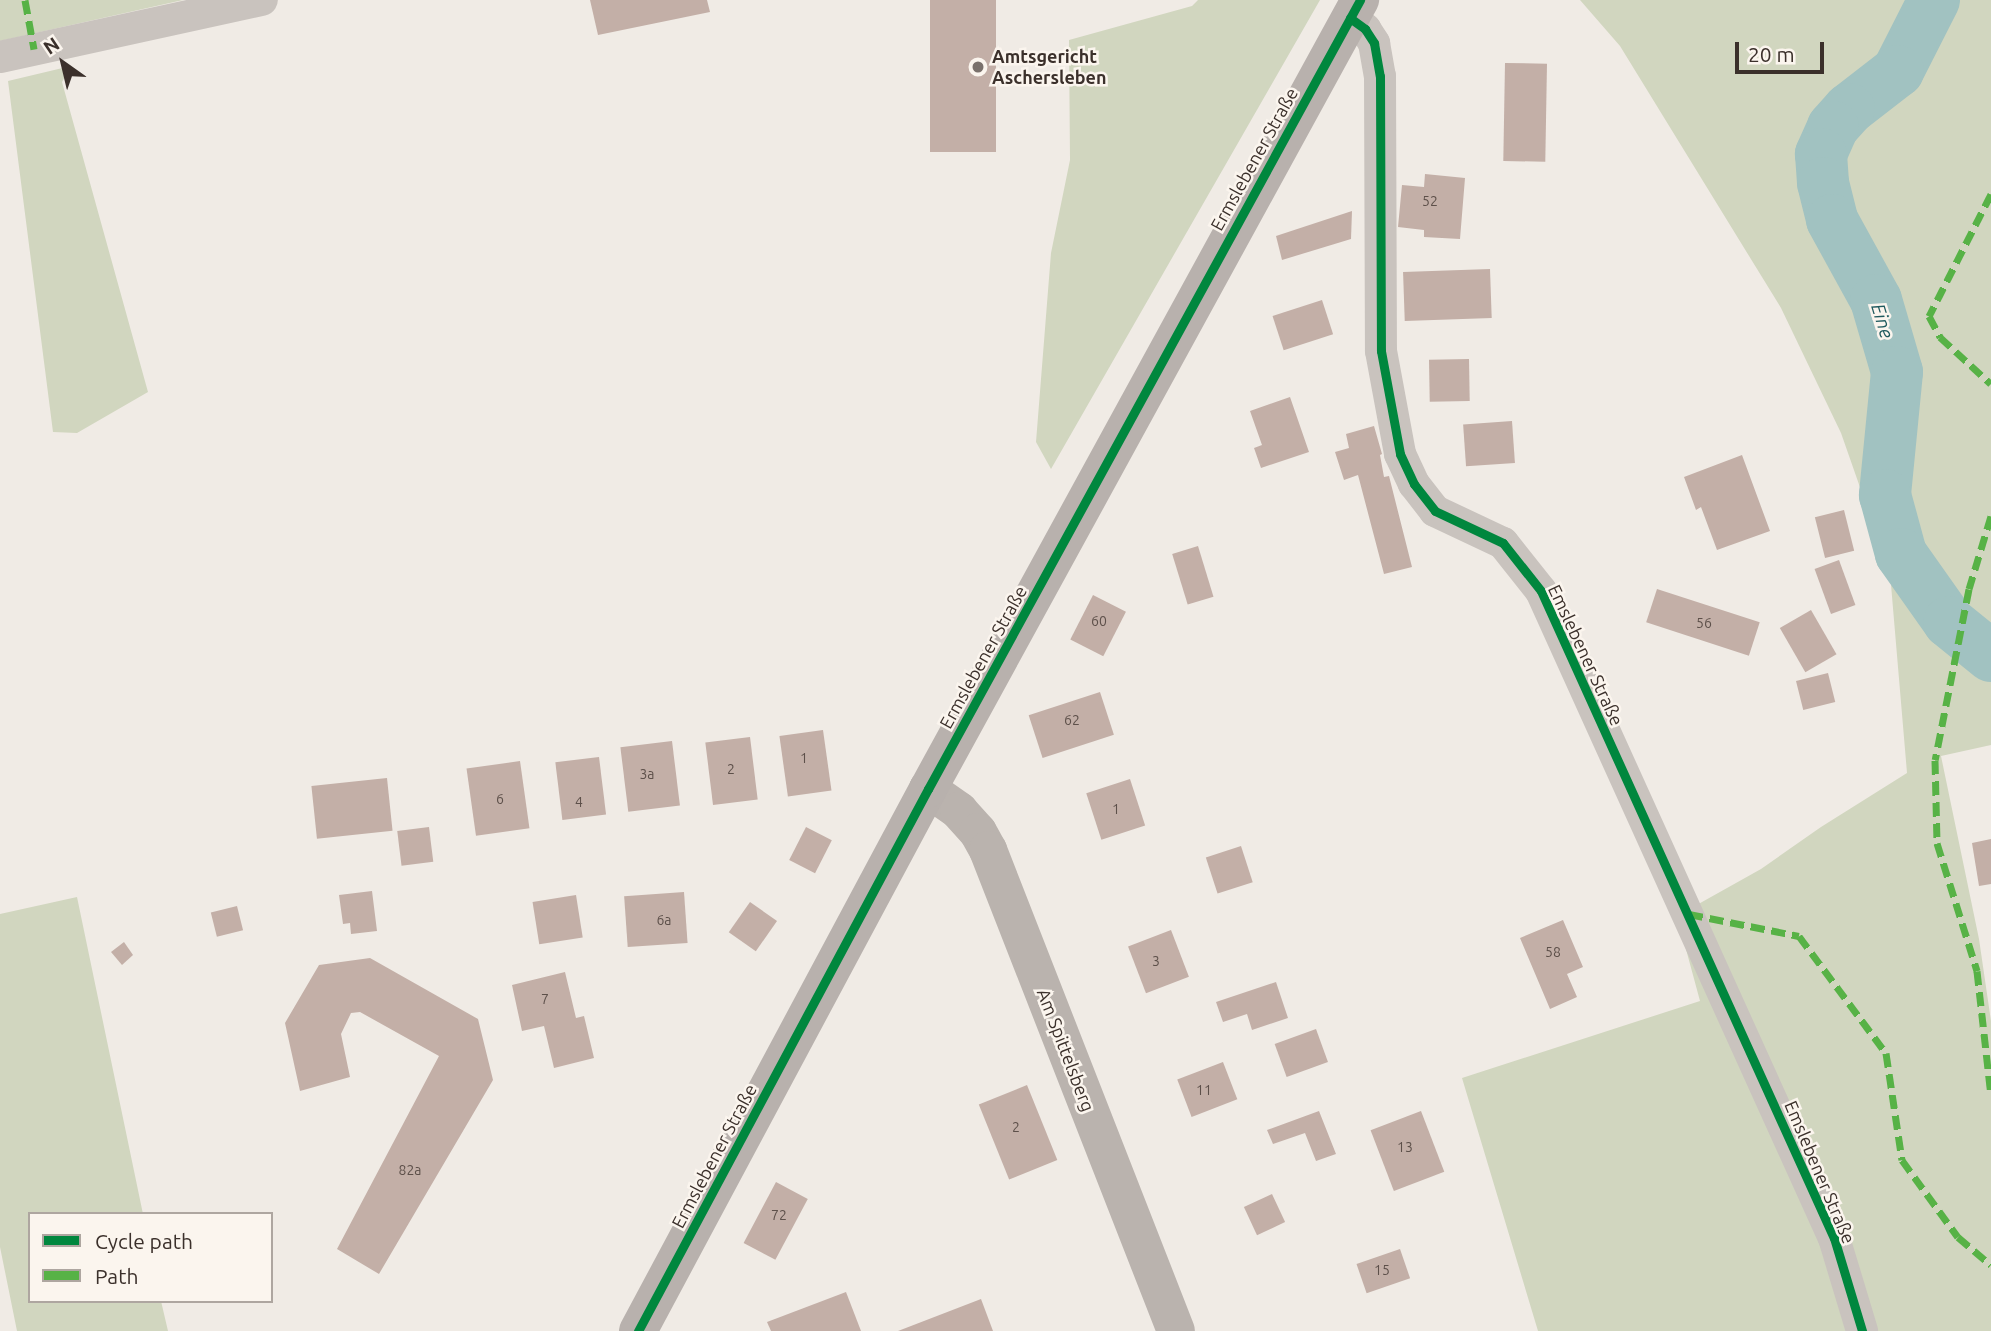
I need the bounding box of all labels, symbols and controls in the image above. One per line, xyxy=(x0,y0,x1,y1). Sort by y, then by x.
north arrow xyxy=(28,28,98,98)
scale bar xyxy=(1739,28,1828,72)
text: N xyxy=(39,33,63,59)
text: 20 m xyxy=(1748,42,1795,66)
place label: Amtsgericht Aschersleben xyxy=(992,46,1106,88)
marker: Amtsgericht Aschersleben xyxy=(970,59,986,75)
street label: Ermslebener Straße xyxy=(1206,84,1302,234)
house number: 52 xyxy=(1422,193,1438,209)
water label: Eine xyxy=(1866,301,1898,341)
street label: Emslebener Straße xyxy=(1544,581,1628,729)
street label: Ermslebener Straße xyxy=(935,582,1031,732)
house number: 60 xyxy=(1091,613,1107,629)
house number: 56 xyxy=(1696,615,1712,631)
house number: 62 xyxy=(1064,712,1080,728)
house number: 1 xyxy=(800,750,808,766)
house number: 2 xyxy=(727,761,735,777)
house number: 3a xyxy=(639,766,655,782)
house number: 6 xyxy=(496,791,504,807)
house number: 4 xyxy=(575,794,583,810)
house number: 1 xyxy=(1112,801,1120,817)
house number: 6a xyxy=(656,912,672,928)
house number: 58 xyxy=(1545,944,1561,960)
house number: 3 xyxy=(1152,953,1160,969)
street label: Am Spittelsberg xyxy=(1033,985,1099,1115)
house number: 7 xyxy=(541,991,549,1007)
street label: Ermslebener Straße xyxy=(667,1080,761,1232)
house number: 11 xyxy=(1196,1082,1212,1098)
street label: Emslebener Straße xyxy=(1780,1097,1860,1247)
house number: 2 xyxy=(1012,1119,1020,1135)
house number: 13 xyxy=(1397,1139,1413,1155)
house number: 82a xyxy=(399,1162,421,1178)
house number: 72 xyxy=(771,1207,787,1223)
legend xyxy=(28,1212,273,1303)
text: Cycle path xyxy=(95,1229,193,1253)
house number: 15 xyxy=(1374,1262,1390,1278)
text: Path xyxy=(95,1264,138,1288)

